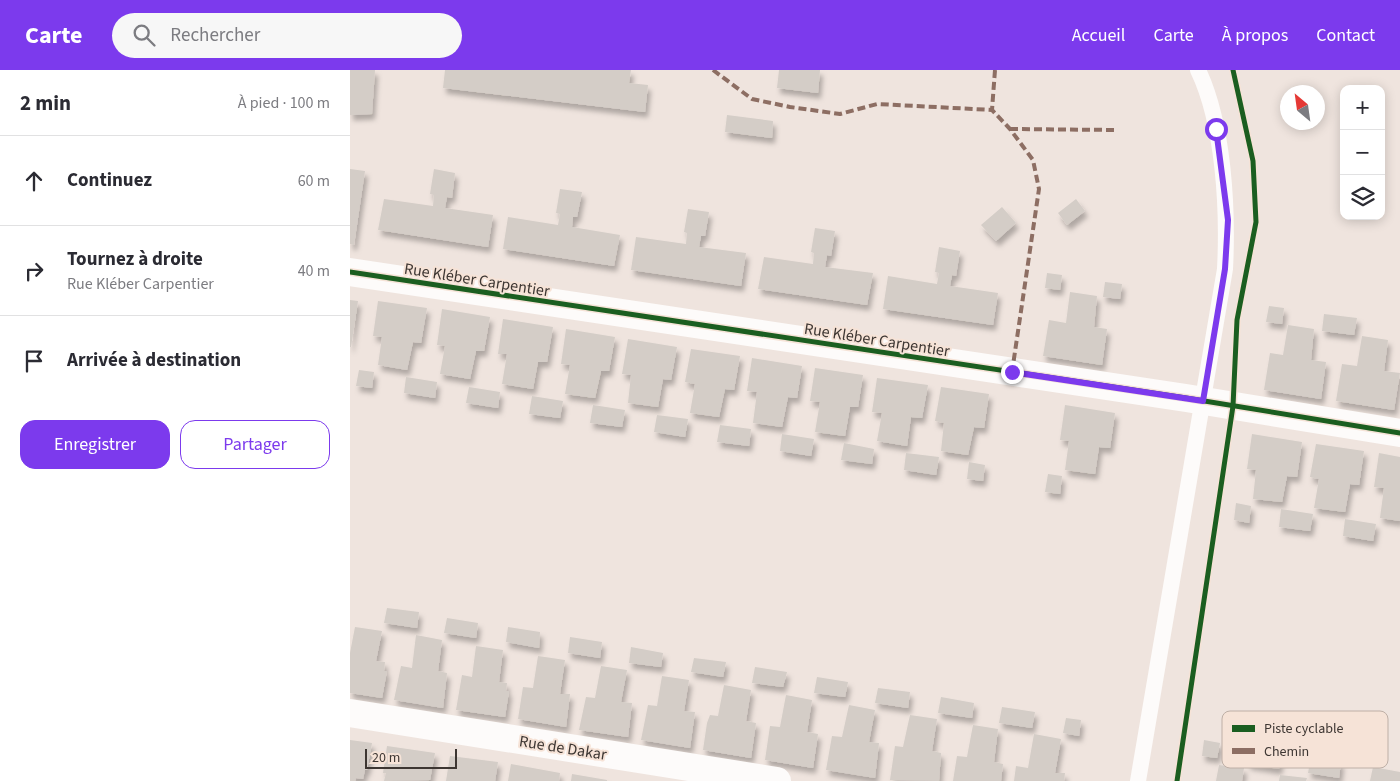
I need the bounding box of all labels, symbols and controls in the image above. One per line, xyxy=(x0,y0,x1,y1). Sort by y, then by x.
search box xyxy=(112,13,462,58)
text: Carte xyxy=(25,18,82,53)
icon: search xyxy=(130,21,158,49)
text: Rechercher xyxy=(170,22,260,49)
text: Accueil xyxy=(1072,23,1125,48)
text: Carte xyxy=(1153,23,1194,48)
text: À propos xyxy=(1222,23,1288,48)
text: Contact xyxy=(1316,23,1375,48)
north arrow xyxy=(1280,85,1325,130)
map controls xyxy=(1340,85,1385,220)
button: + xyxy=(1340,85,1385,130)
text: 2 min xyxy=(20,88,71,118)
text: À pied · 100 m xyxy=(238,92,330,114)
route start xyxy=(1205,118,1228,141)
button: − xyxy=(1340,130,1385,175)
icon: ahead xyxy=(20,167,48,195)
text: Continuez xyxy=(67,167,152,194)
text: 60 m xyxy=(298,170,330,192)
button: layers xyxy=(1340,175,1385,220)
text: Tournez à droite xyxy=(67,246,203,273)
icon: right xyxy=(20,257,48,285)
street label: Rue Kléber Carpentier xyxy=(403,258,552,302)
text: 40 m xyxy=(298,260,330,282)
text: Rue Kléber Carpentier xyxy=(67,273,214,295)
street label: Rue Kléber Carpentier xyxy=(803,318,952,362)
icon: arrive xyxy=(20,347,48,375)
text: Arrivée à destination xyxy=(67,347,241,374)
route end xyxy=(1001,361,1024,384)
button: Enregistrer xyxy=(20,420,170,469)
button: Partager xyxy=(180,420,330,469)
legend xyxy=(1222,711,1388,768)
text: Piste cyclable xyxy=(1264,719,1344,739)
street label: Rue de Dakar xyxy=(518,730,609,766)
text: Chemin xyxy=(1264,742,1309,762)
scale bar xyxy=(365,746,458,769)
text: 20 m xyxy=(372,748,400,768)

